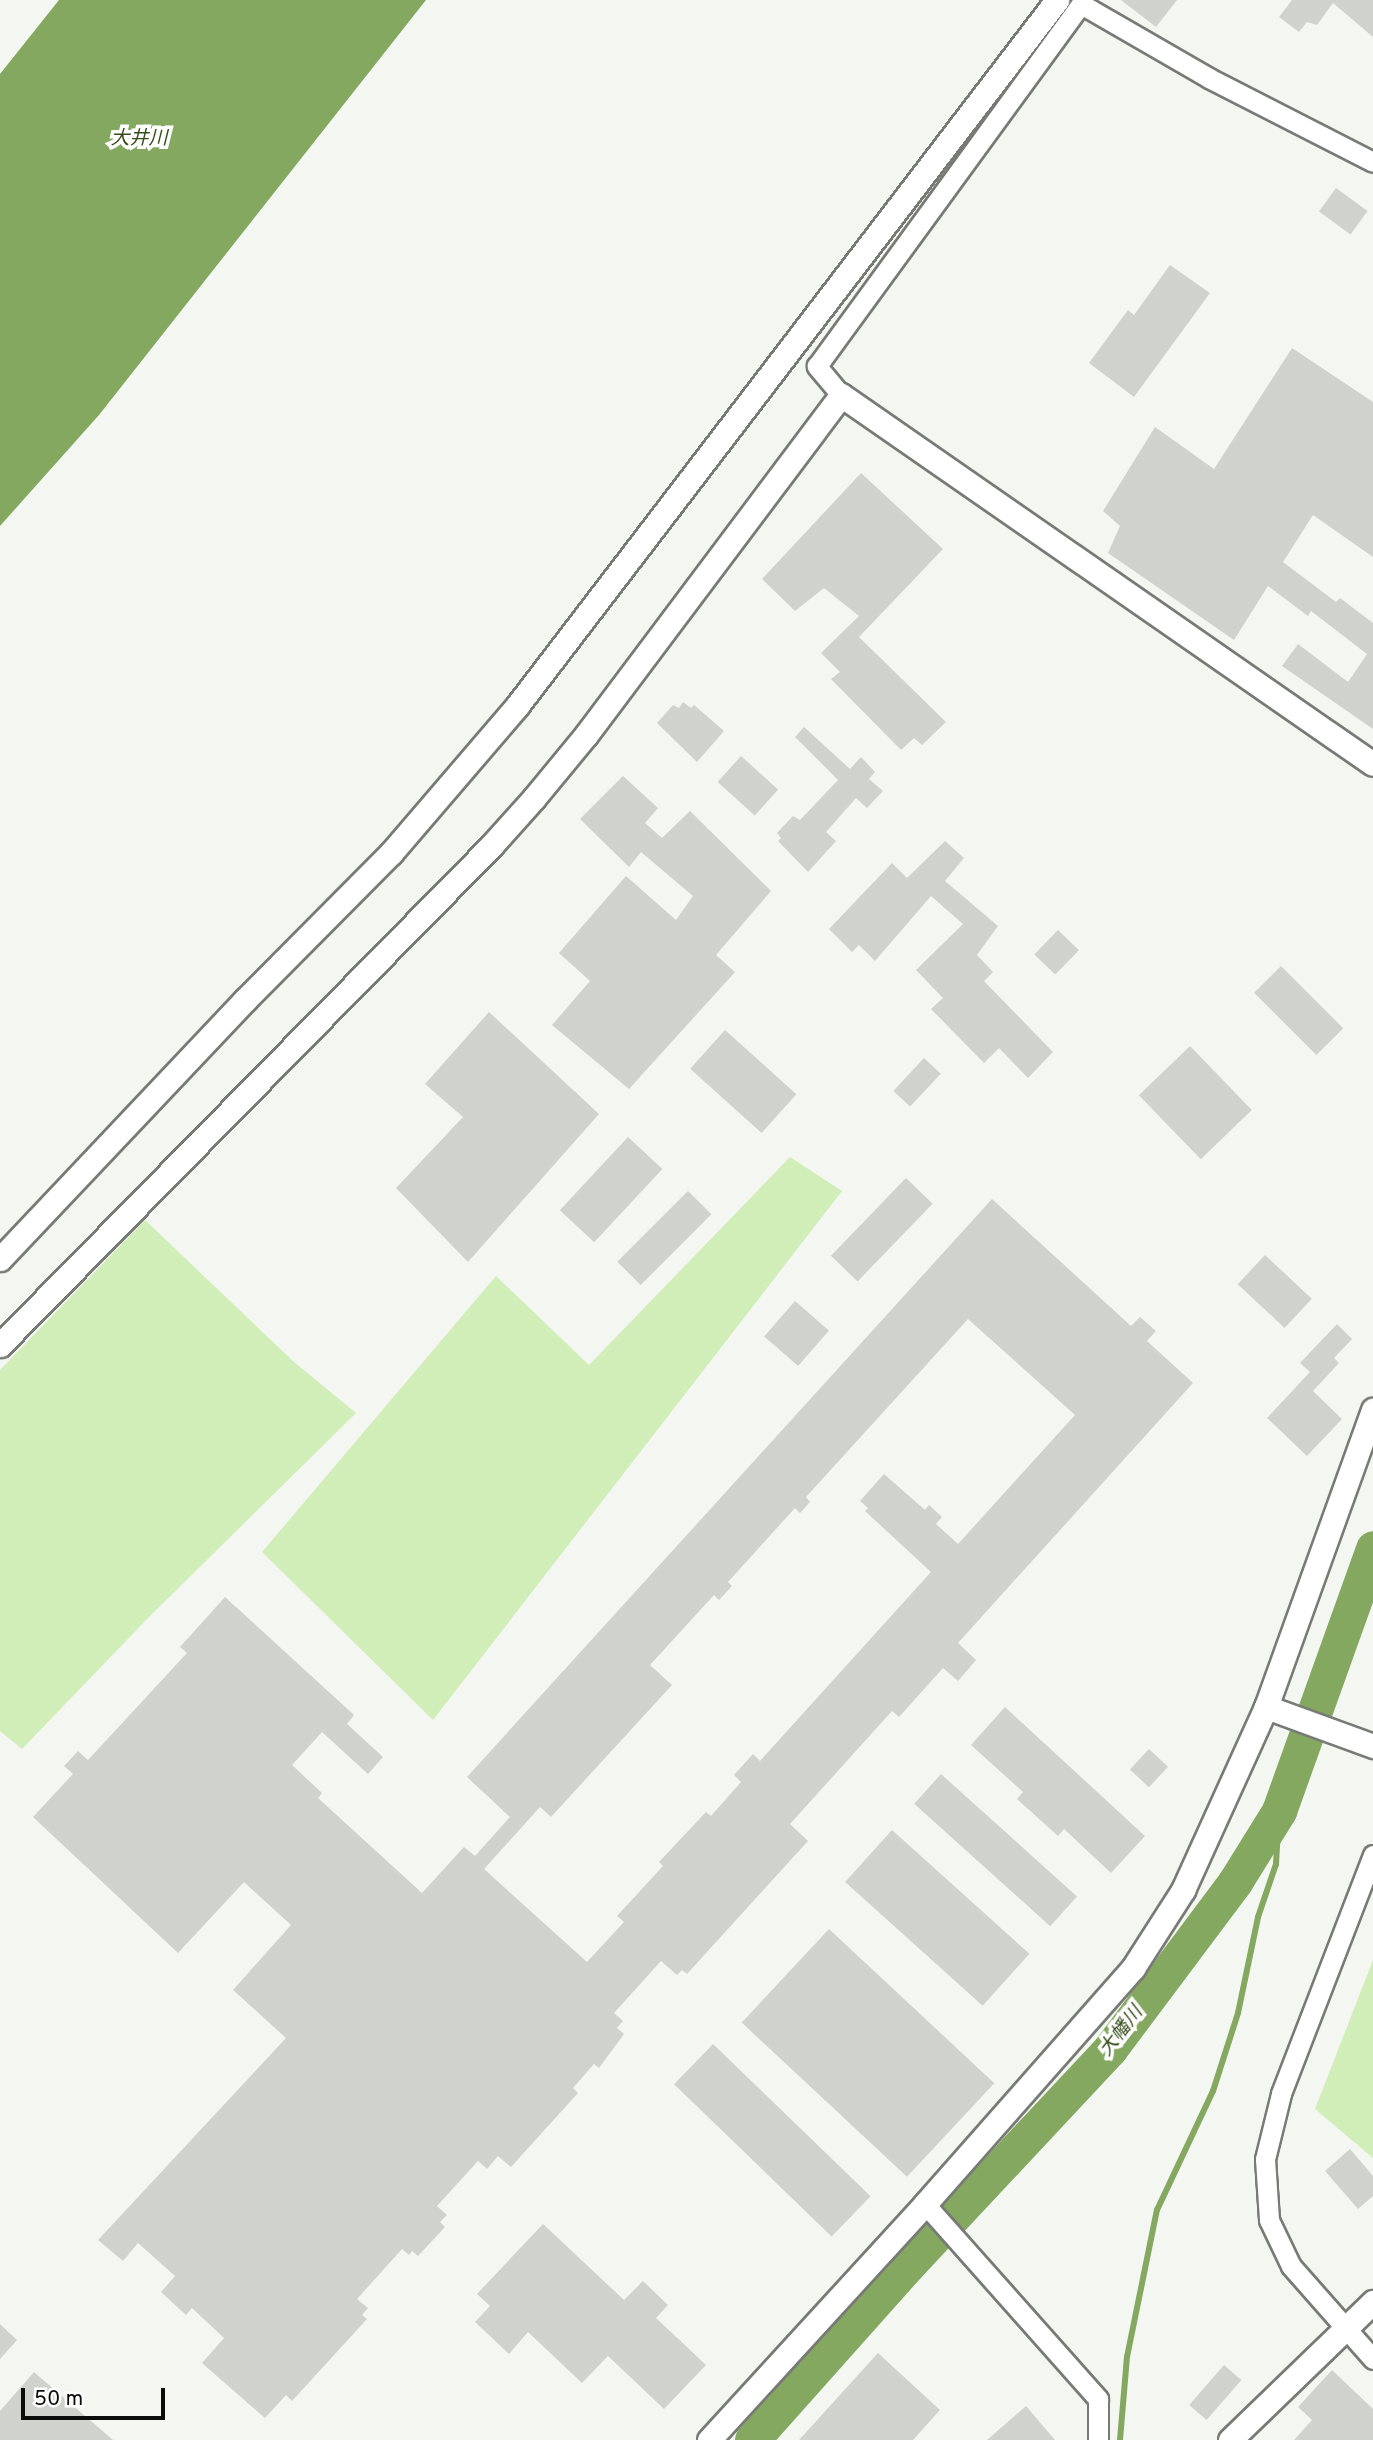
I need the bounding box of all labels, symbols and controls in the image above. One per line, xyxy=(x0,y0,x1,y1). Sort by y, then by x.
water label: 大井川 xyxy=(111,129,167,151)
water label: 大幡川 xyxy=(1095,2003,1149,2061)
scale bar xyxy=(24,2374,168,2418)
text: 50 m xyxy=(34,2386,83,2413)

